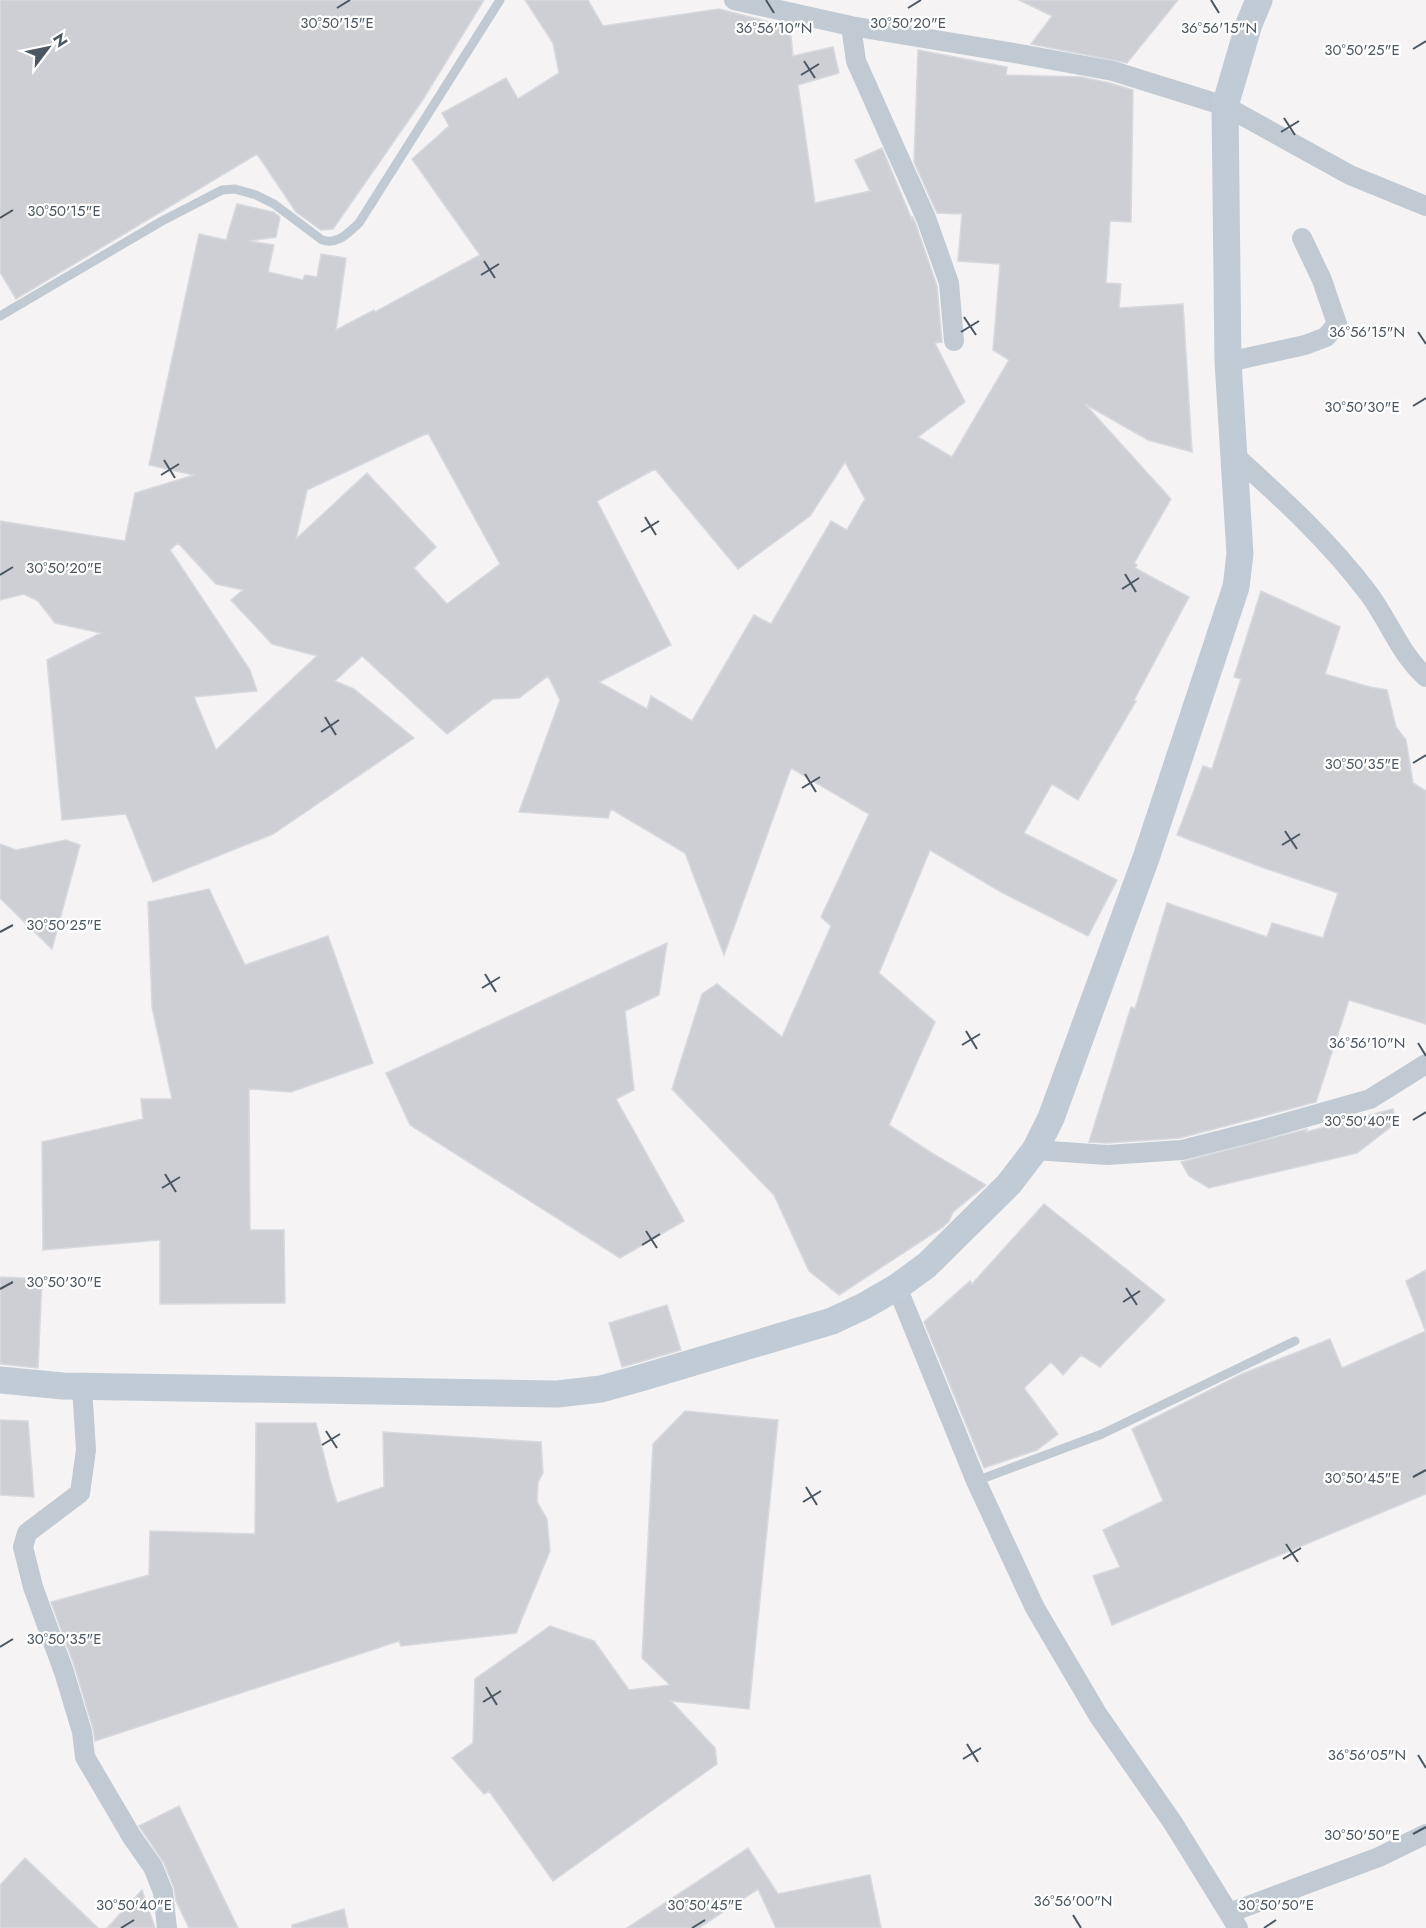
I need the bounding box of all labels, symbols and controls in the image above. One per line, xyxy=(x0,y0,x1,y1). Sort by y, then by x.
text: 30°50'15"E xyxy=(300,12,374,34)
text: 30°50'20"E xyxy=(870,12,946,34)
text: 36°56'10"N xyxy=(736,17,812,39)
text: 36°56'15"N xyxy=(1181,17,1257,39)
north arrow xyxy=(18,18,78,78)
text: N xyxy=(47,29,73,52)
text: 30°50'25"E xyxy=(1324,39,1400,61)
text: 30°50'15"E xyxy=(27,200,101,222)
text: 36°56'15"N xyxy=(1329,321,1405,343)
text: 30°50'30"E xyxy=(1324,396,1400,418)
text: 30°50'20"E xyxy=(26,557,102,579)
text: 30°50'35"E xyxy=(1325,753,1399,775)
text: 30°50'25"E xyxy=(26,914,102,936)
text: 36°56'10"N xyxy=(1329,1032,1405,1054)
text: 30°50'40"E xyxy=(1324,1110,1400,1132)
text: 30°50'30"E xyxy=(26,1271,102,1293)
text: 30°50'45"E xyxy=(1324,1467,1400,1489)
text: 30°50'35"E xyxy=(27,1628,101,1650)
text: 36°56'05"N xyxy=(1328,1744,1406,1766)
text: 30°50'50"E xyxy=(1324,1824,1400,1846)
text: 36°56'00"N xyxy=(1034,1890,1112,1912)
text: 30°50'40"E xyxy=(96,1894,172,1916)
text: 30°50'45"E xyxy=(667,1894,743,1916)
text: 30°50'50"E xyxy=(1238,1894,1314,1916)

